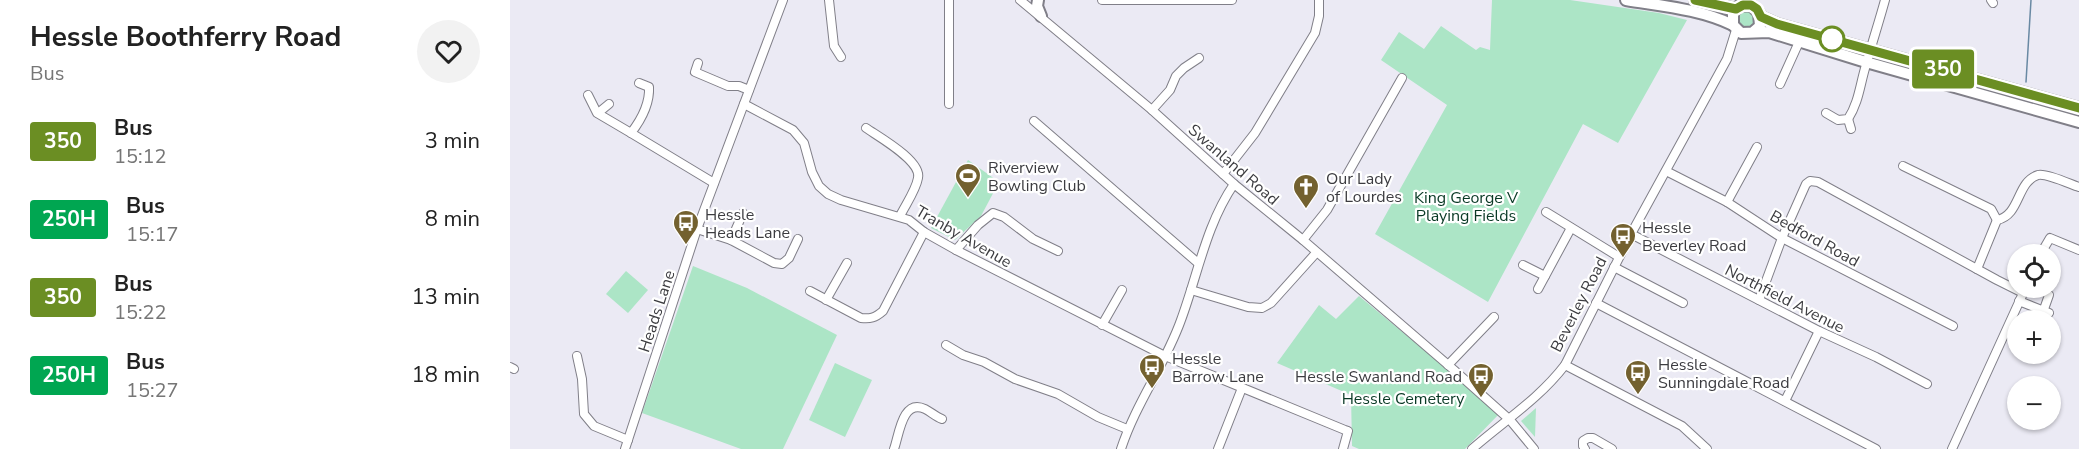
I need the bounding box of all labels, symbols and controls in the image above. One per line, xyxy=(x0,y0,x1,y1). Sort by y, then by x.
text: Hessle Boothferry Road xyxy=(30,18,341,56)
button: heart xyxy=(417,20,480,83)
unlabelled marker xyxy=(1819,26,1845,52)
line badge: 350 xyxy=(1908,50,1978,88)
text: 350 xyxy=(1924,55,1962,83)
text: Bus xyxy=(30,60,64,87)
text: Bus xyxy=(114,113,153,143)
street label: Swanland Road xyxy=(1183,119,1283,210)
text: 3 min xyxy=(425,126,480,156)
text: 350 xyxy=(44,127,82,155)
text: 15:12 xyxy=(114,143,167,170)
place label: Riverview Bowling Club xyxy=(988,157,1086,197)
sports icon: Riverview Bowling Club xyxy=(953,161,983,199)
place label: Our Lady of Lourdes xyxy=(1326,168,1402,208)
church icon: Our Lady of Lourdes xyxy=(1291,172,1321,210)
park label: King George V Playing Fields xyxy=(1414,187,1519,227)
text: Bus xyxy=(126,191,165,221)
street label: Tranby Avenue xyxy=(911,200,1016,273)
text: 8 min xyxy=(425,204,480,234)
place label: Hessle Heads Lane xyxy=(705,204,790,244)
text: 250H xyxy=(42,205,96,233)
street label: Bedford Road xyxy=(1766,205,1863,272)
bus stop icon: Hessle Heads Lane xyxy=(671,208,701,246)
place label: Hessle Beverley Road xyxy=(1642,217,1746,257)
text: 15:17 xyxy=(126,221,179,248)
bus stop icon: Hessle Beverley Road xyxy=(1608,221,1638,259)
map controls xyxy=(2007,244,2061,430)
button: locate xyxy=(2007,244,2061,298)
street label: Beverley Road xyxy=(1545,253,1612,356)
street label: Northfield Avenue xyxy=(1721,259,1848,339)
street label: Heads Lane xyxy=(633,267,681,355)
text: Bus xyxy=(114,269,153,299)
text: 13 min xyxy=(412,282,480,312)
text: 350 xyxy=(44,283,82,311)
text: 15:22 xyxy=(114,299,167,326)
button: + xyxy=(2007,310,2061,364)
text: Bus xyxy=(126,347,165,377)
place label: Hessle Barrow Lane xyxy=(1172,348,1264,388)
bus stop icon: Hessle Barrow Lane xyxy=(1137,352,1167,390)
place label: Hessle Sunningdale Road xyxy=(1658,354,1789,394)
bus stop icon: Hessle Sunningdale Road xyxy=(1623,358,1653,396)
text: 18 min xyxy=(412,360,480,390)
text: 250H xyxy=(42,361,96,389)
bus stop icon: Hessle Swanland Road xyxy=(1466,361,1496,399)
place label: Hessle Swanland Road xyxy=(1295,366,1462,388)
button: − xyxy=(2007,376,2061,430)
text: 15:27 xyxy=(126,377,179,404)
park label: Hessle Cemetery xyxy=(1342,388,1465,410)

